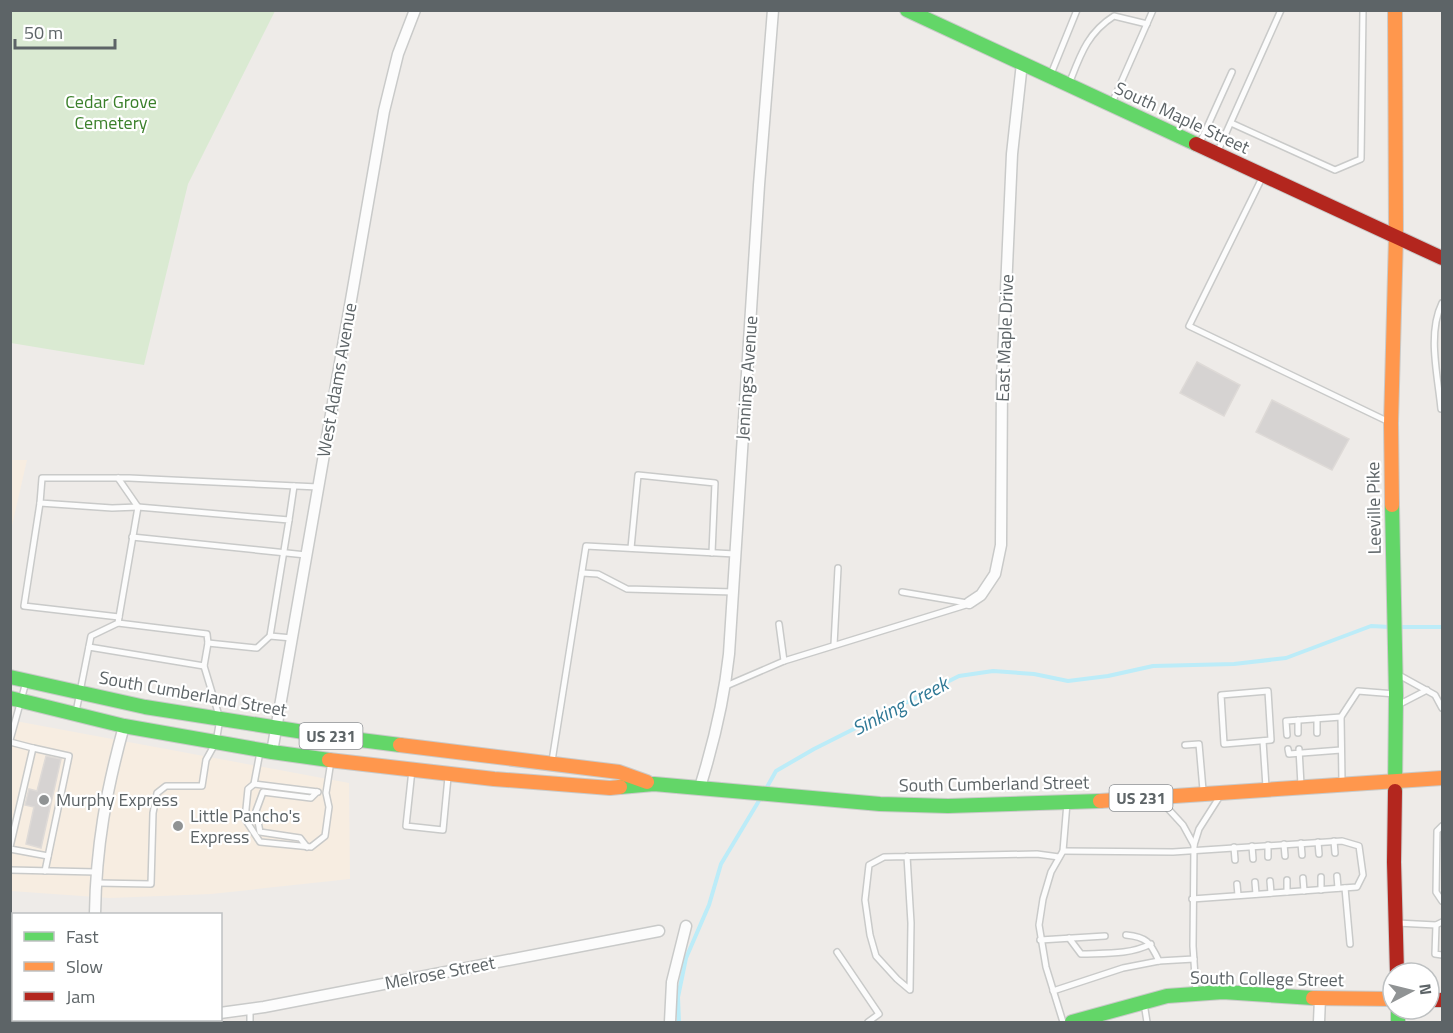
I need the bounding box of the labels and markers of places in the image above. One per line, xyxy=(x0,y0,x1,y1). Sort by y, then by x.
place label: Murphy Express xyxy=(56,786,178,813)
marker: Murphy Express xyxy=(37,793,51,807)
place label: Little Pancho's Express xyxy=(190,802,300,850)
marker: Little Pancho's Express xyxy=(171,819,185,833)

